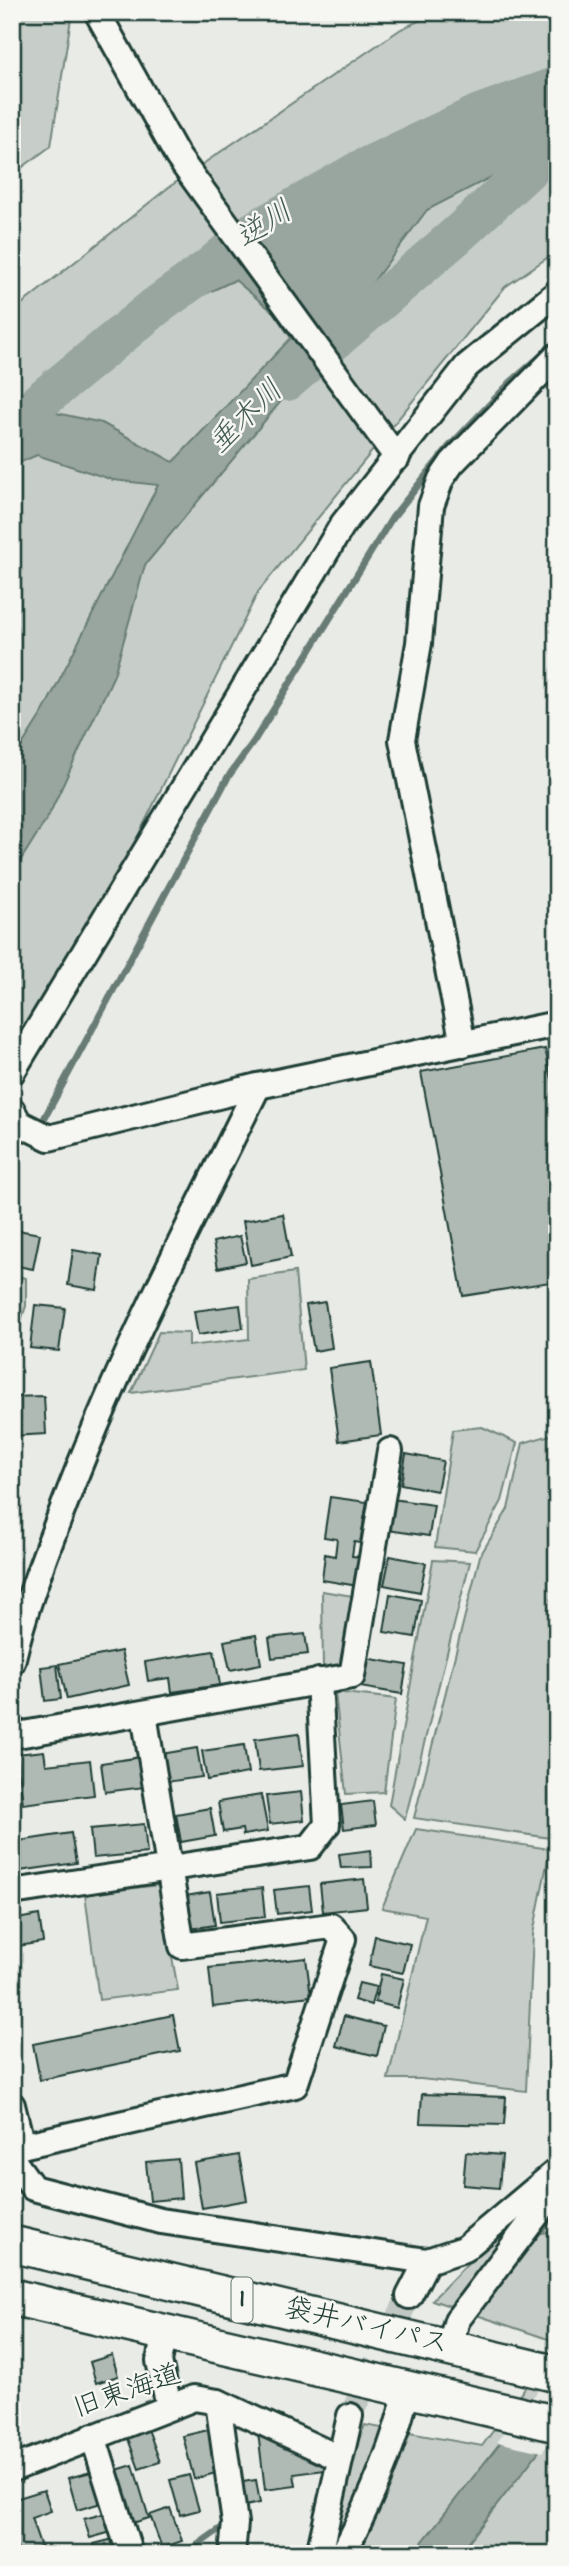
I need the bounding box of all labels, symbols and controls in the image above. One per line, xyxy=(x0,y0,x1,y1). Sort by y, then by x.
water label: 逆川 xyxy=(229,193,303,261)
water label: 垂木川 xyxy=(201,372,295,466)
road number: 1 xyxy=(232,2278,252,2322)
street label: 袋井バイパス xyxy=(280,2291,452,2367)
street label: 旧東海道 xyxy=(69,2357,187,2431)

